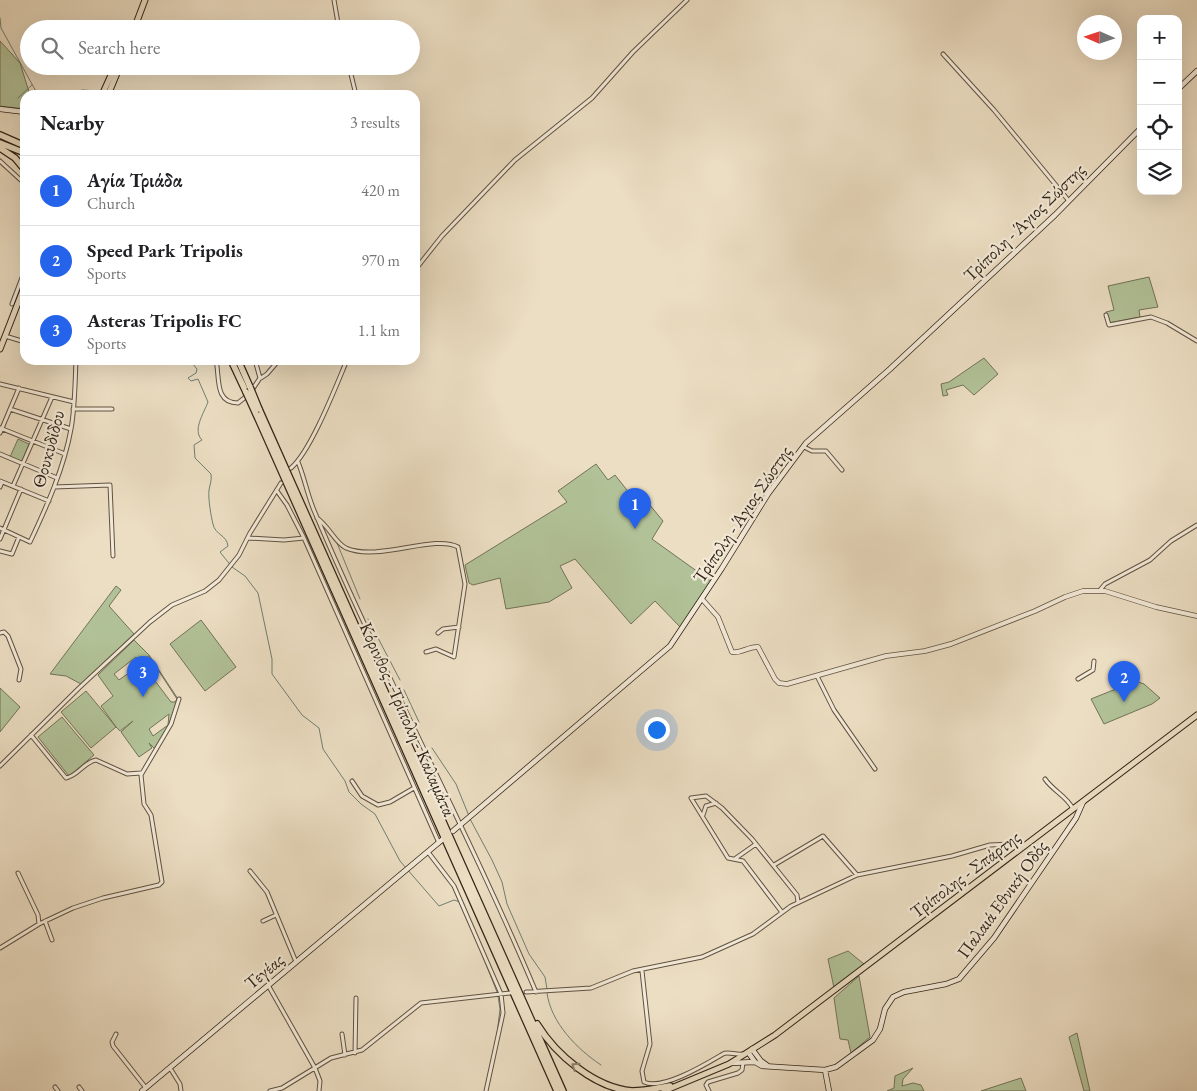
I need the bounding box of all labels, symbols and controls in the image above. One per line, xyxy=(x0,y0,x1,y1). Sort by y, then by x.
north arrow xyxy=(1077,15,1122,60)
map controls xyxy=(1137,15,1182,195)
button: + xyxy=(1137,15,1182,60)
search box xyxy=(20,20,420,75)
icon: search xyxy=(38,34,66,62)
text: Search here xyxy=(78,35,160,60)
button: − xyxy=(1137,60,1182,105)
button: locate xyxy=(1137,105,1182,150)
text: Nearby xyxy=(40,109,104,136)
text: 3 results xyxy=(350,112,400,133)
button: layers xyxy=(1137,150,1182,195)
street label: Τρίπολη - Άγιος Σώστης xyxy=(958,158,1090,286)
text: Αγία Τριάδα xyxy=(87,168,182,193)
text: 1 xyxy=(52,180,60,201)
text: 420 m xyxy=(361,180,400,201)
text: Church xyxy=(87,193,135,214)
text: Speed Park Tripolis xyxy=(87,238,243,263)
text: 2 xyxy=(52,250,60,271)
text: 970 m xyxy=(361,250,400,271)
text: Sports xyxy=(87,263,126,284)
text: Asteras Tripolis FC xyxy=(87,308,242,333)
text: 3 xyxy=(52,320,60,341)
text: 1.1 km xyxy=(358,320,400,341)
text: Sports xyxy=(87,333,126,354)
street label: Θουκυδίδου xyxy=(27,408,69,490)
street label: Τρίπολη - Άγιος Σώστης xyxy=(688,441,796,587)
pin: 1 xyxy=(619,488,651,529)
street label: Κόρινθος - Τρίπολη - Καλαμάτα xyxy=(355,618,462,820)
pin: 3 xyxy=(127,656,159,697)
pin: 2 xyxy=(1108,661,1140,702)
your location xyxy=(644,717,670,743)
street label: Τρίπολης - Σπάρτης xyxy=(905,825,1025,923)
street label: Παλαιά Εθνική Οδός xyxy=(952,836,1052,962)
street label: Τεγέας xyxy=(240,948,288,994)
one-way arrow xyxy=(571,1063,581,1072)

